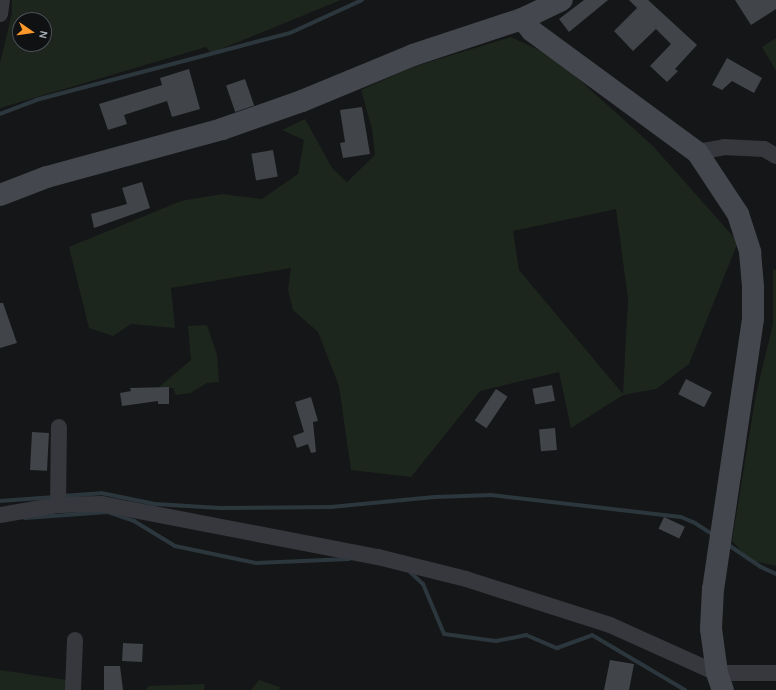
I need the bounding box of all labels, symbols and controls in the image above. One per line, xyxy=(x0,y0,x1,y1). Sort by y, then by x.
north arrow xyxy=(12,12,52,52)
text: N xyxy=(36,29,50,40)

